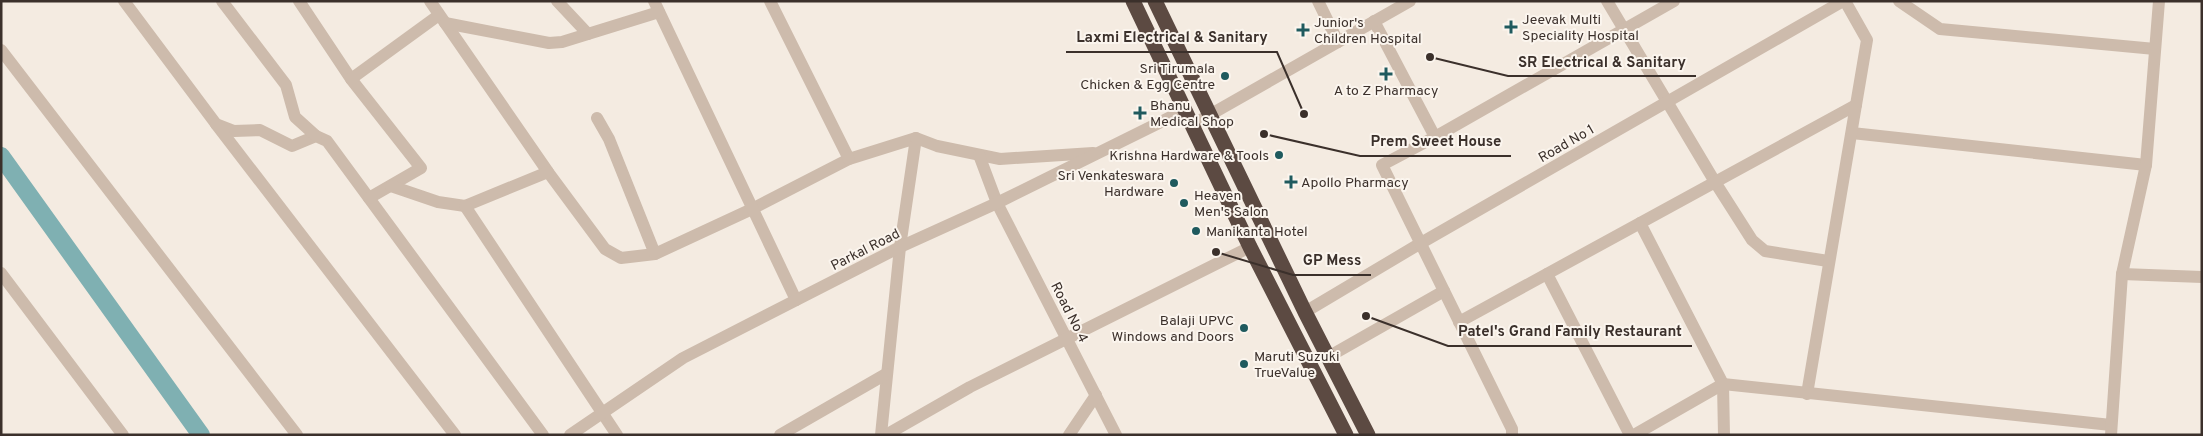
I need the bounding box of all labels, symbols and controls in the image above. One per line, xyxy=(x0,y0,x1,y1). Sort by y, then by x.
place label: Jeevak Multi Speciality Hospital xyxy=(1522,12,1639,45)
place label: Junior's Children Hospital xyxy=(1314,15,1422,48)
marker: Jeevak Multi Speciality Hospital xyxy=(1504,20,1518,34)
callout: Laxmi Electrical & Sanitary xyxy=(1066,22,1277,52)
marker: Junior's Children Hospital xyxy=(1296,23,1310,37)
text: Laxmi Electrical & Sanitary xyxy=(1076,29,1268,48)
callout: SR Electrical & Sanitary xyxy=(1508,46,1696,76)
text: SR Electrical & Sanitary xyxy=(1518,54,1687,73)
place label: Sri Tirumala Chicken & Egg Centre xyxy=(1080,61,1215,94)
marker: A to Z Pharmacy xyxy=(1380,68,1392,80)
marker: Sri Tirumala Chicken & Egg Centre xyxy=(1219,70,1231,82)
place label: A to Z Pharmacy xyxy=(1334,83,1438,100)
place label: Bhanu Medical Shop xyxy=(1150,98,1234,131)
marker: Bhanu Medical Shop xyxy=(1134,107,1146,119)
street label: Road No 1 xyxy=(1536,121,1598,167)
callout: Prem Sweet House xyxy=(1360,126,1511,156)
text: Prem Sweet House xyxy=(1371,133,1501,152)
place label: Krishna Hardware & Tools xyxy=(1109,148,1269,165)
marker: Krishna Hardware & Tools xyxy=(1273,149,1285,161)
place label: Sri Venkateswara Hardware xyxy=(1057,168,1164,201)
place label: Apollo Pharmacy xyxy=(1301,175,1409,192)
marker: Apollo Pharmacy xyxy=(1285,176,1297,188)
marker: Sri Venkateswara Hardware xyxy=(1168,177,1180,189)
place label: Heaven Men's Salon xyxy=(1194,188,1269,221)
marker: Heaven Men's Salon xyxy=(1178,197,1190,209)
place label: Manikanta Hotel xyxy=(1206,224,1308,241)
marker: Manikanta Hotel xyxy=(1190,225,1202,237)
street label: Parkal Road xyxy=(828,226,903,275)
callout: GP Mess xyxy=(1293,245,1371,275)
text: GP Mess xyxy=(1303,252,1361,271)
street label: Road No 4 xyxy=(1046,280,1091,346)
place label: Balaji UPVC Windows and Doors xyxy=(1111,313,1234,346)
callout: Patel's Grand Family Restaurant xyxy=(1448,316,1692,346)
marker: Balaji UPVC Windows and Doors xyxy=(1238,322,1250,334)
text: Patel's Grand Family Restaurant xyxy=(1458,323,1682,342)
place label: Maruti Suzuki TrueValue xyxy=(1254,349,1340,382)
marker: Maruti Suzuki TrueValue xyxy=(1238,358,1250,370)

